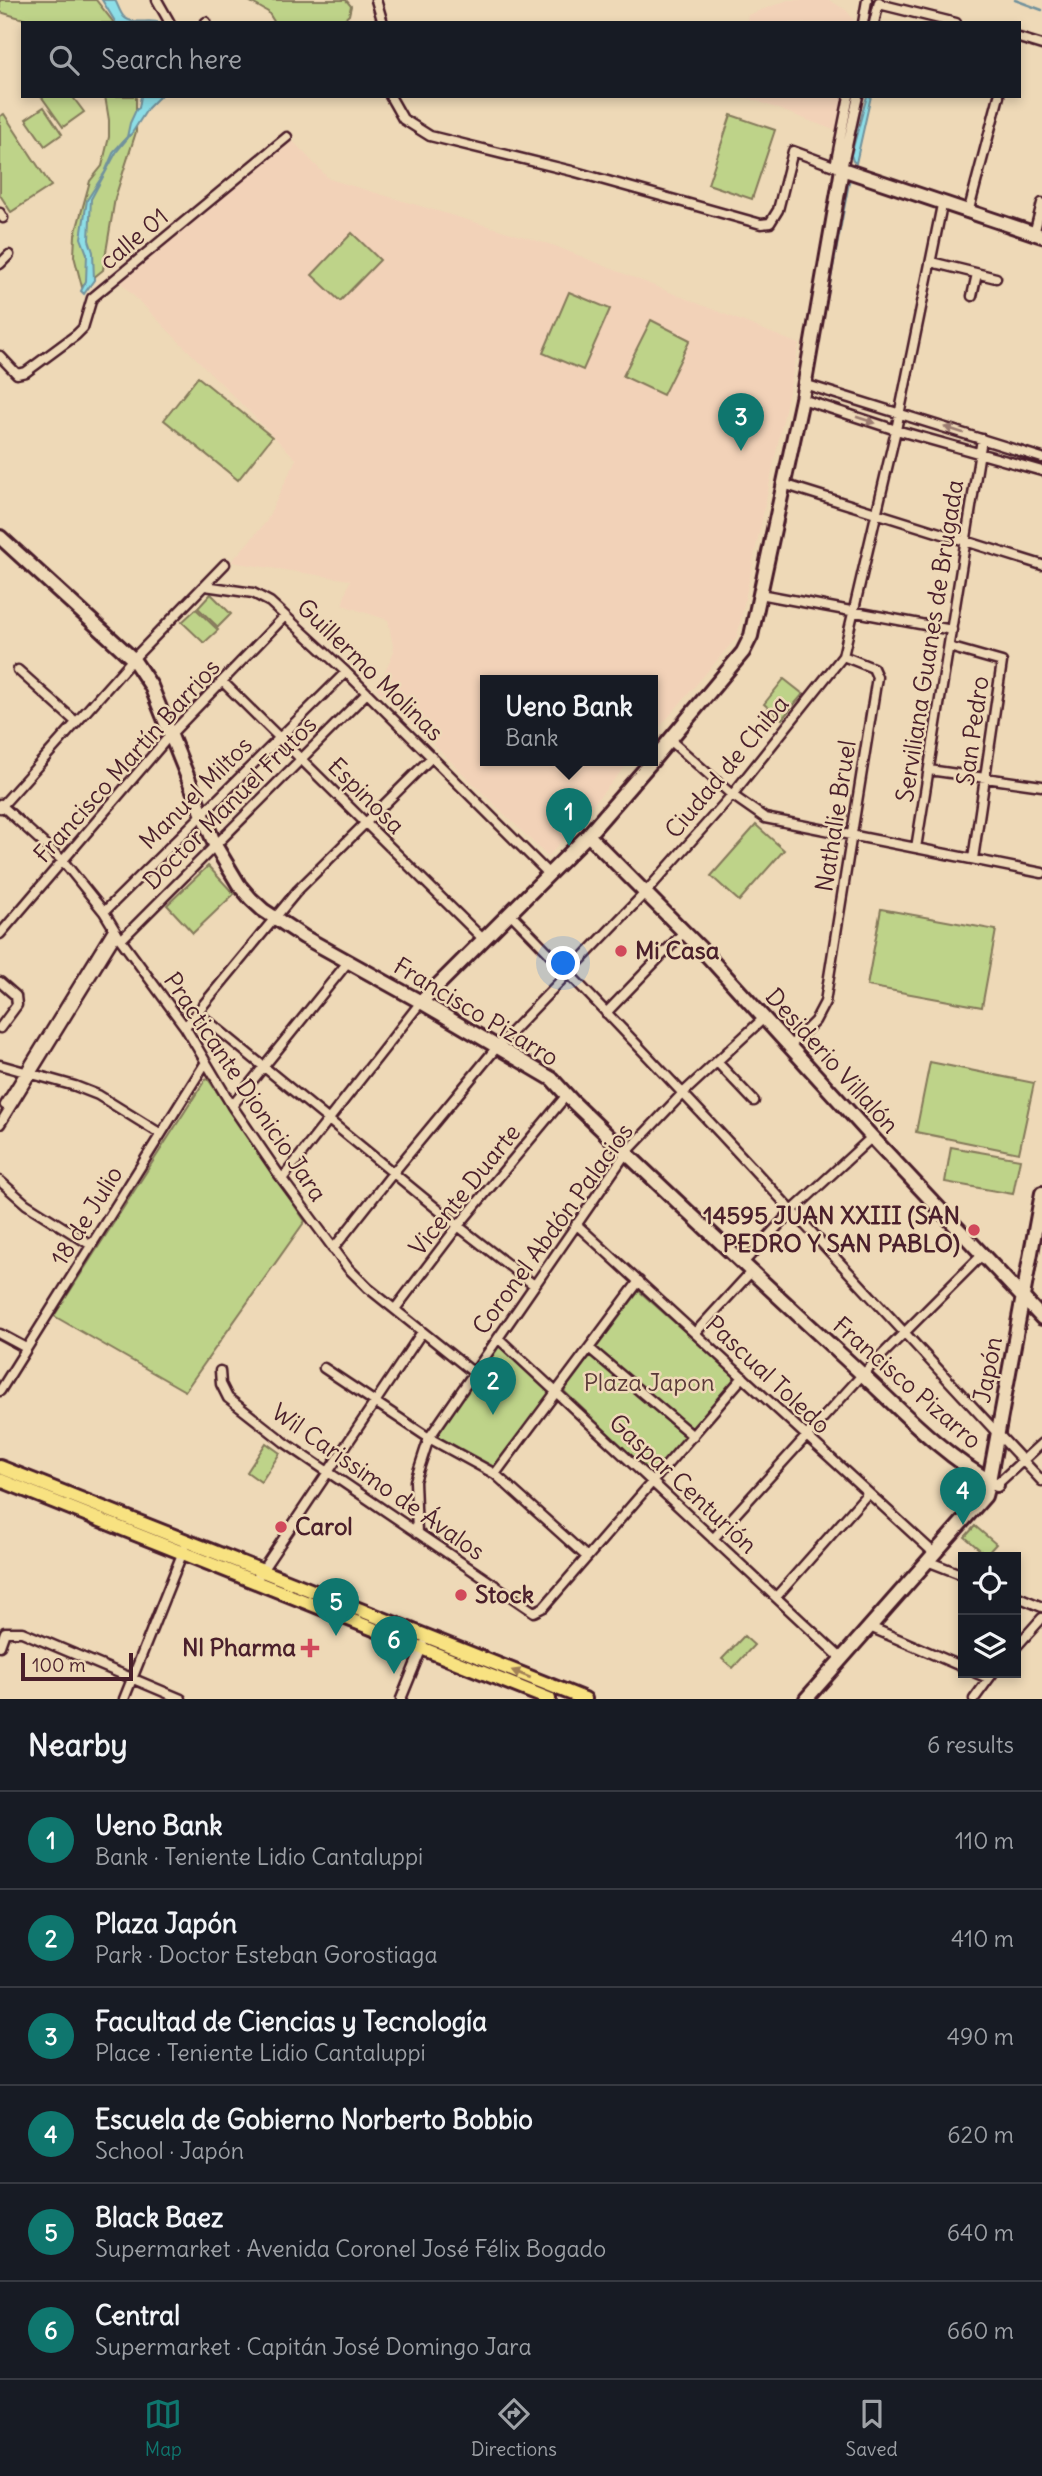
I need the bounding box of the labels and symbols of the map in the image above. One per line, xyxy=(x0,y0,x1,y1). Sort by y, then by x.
street label: calle 01 xyxy=(93,201,174,276)
pin: 3 xyxy=(718,393,764,451)
one-way arrow xyxy=(856,415,877,426)
one-way arrow xyxy=(943,424,964,435)
street label: Serviliana Guanes de Brugada xyxy=(889,477,969,804)
street label: Guillermo Molinas xyxy=(291,592,450,747)
street label: Francisco Martín Barrios xyxy=(27,652,226,868)
street label: San Pedro xyxy=(949,674,995,788)
street label: Ciudad de Chiba xyxy=(658,689,795,844)
street label: Doctor Manuel Frutos xyxy=(136,709,322,895)
street label: Manuel Miltos xyxy=(133,730,258,855)
street label: Nathalie Bruel xyxy=(808,738,862,894)
street label: Espinosa xyxy=(322,751,411,840)
pin: 1 xyxy=(546,788,592,846)
place label: Mi Casa xyxy=(635,935,720,965)
marker: Mi Casa xyxy=(613,943,629,959)
your location xyxy=(546,946,580,980)
street label: Francisco Pizarro xyxy=(389,950,564,1072)
street label: Practicante Dionicio Jara xyxy=(158,966,334,1207)
street label: Desiderio Villalón xyxy=(760,982,906,1139)
street label: Coronel Abdón Palacios xyxy=(465,1117,639,1340)
street label: Vicente Duarte xyxy=(402,1118,526,1261)
street label: 18 de Julio xyxy=(44,1160,129,1271)
place label: 14595 JUAN XXIII (SAN PEDRO Y SAN PABLO) xyxy=(703,1200,960,1258)
marker: 14595 JUAN XXIII (SAN PEDRO Y SAN PABLO) xyxy=(966,1222,982,1238)
street label: Pascual Toledo xyxy=(700,1309,837,1440)
street label: Francisco Pizarro xyxy=(827,1310,988,1455)
street label: Japón xyxy=(966,1334,1008,1406)
pin: 2 xyxy=(470,1357,516,1415)
park label: Plaza Japon xyxy=(583,1367,715,1397)
street label: Wil Carissimo de Ávalos xyxy=(266,1396,491,1566)
street label: Gaspar Centurión xyxy=(604,1407,764,1560)
pin: 4 xyxy=(940,1467,986,1525)
place label: Carol xyxy=(295,1511,353,1541)
marker: Carol xyxy=(273,1519,289,1535)
pin: 5 xyxy=(313,1578,359,1636)
place label: Stock xyxy=(475,1579,534,1609)
marker: Stock xyxy=(453,1587,469,1603)
pin: 6 xyxy=(371,1616,417,1674)
place label: Nl Pharma xyxy=(182,1632,296,1662)
marker: Nl Pharma xyxy=(302,1640,318,1656)
scale bar xyxy=(21,1650,133,1682)
one-way arrow xyxy=(511,1668,532,1679)

